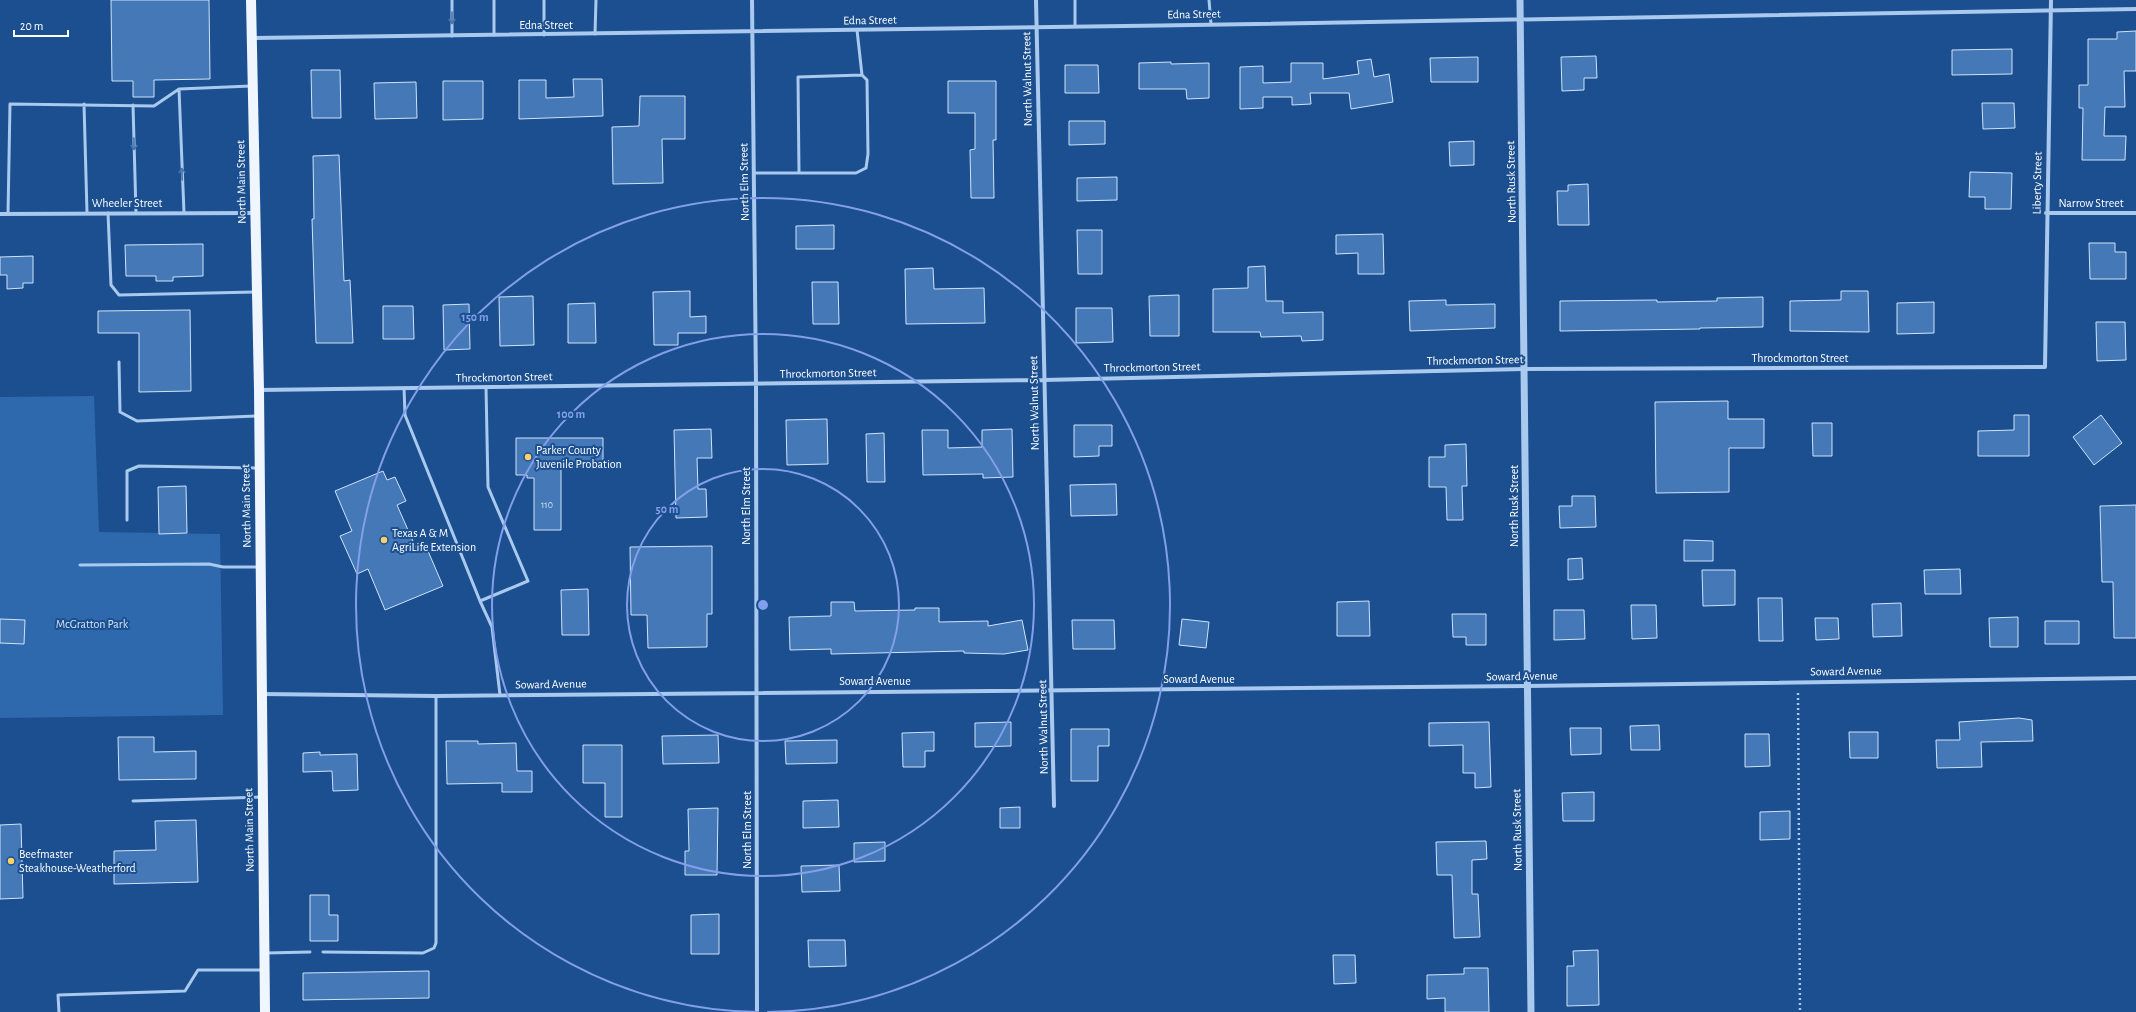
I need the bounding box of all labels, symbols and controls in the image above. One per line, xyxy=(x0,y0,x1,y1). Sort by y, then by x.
street label: Edna Street xyxy=(1167,8,1221,20)
one-way arrow xyxy=(448,11,456,24)
scale bar xyxy=(14,12,68,38)
street label: Edna Street xyxy=(843,14,897,26)
street label: Edna Street xyxy=(519,19,573,31)
text: 20 m xyxy=(20,20,43,32)
street label: North Walnut Street xyxy=(1020,31,1034,126)
one-way arrow xyxy=(130,137,138,150)
street label: North Main Street xyxy=(234,140,248,224)
street label: North Rusk Street xyxy=(1504,141,1518,223)
street label: North Elm Street xyxy=(737,143,751,221)
street label: Liberty Street xyxy=(2030,151,2045,214)
one-way arrow xyxy=(179,168,186,181)
street label: Wheeler Street xyxy=(92,197,162,209)
street label: Narrow Street xyxy=(2058,197,2124,209)
text: 150 m xyxy=(461,311,489,323)
street label: Throckmorton Street xyxy=(1752,352,1849,364)
street label: Throckmorton Street xyxy=(1426,353,1524,367)
street label: North Walnut Street xyxy=(1027,355,1041,450)
street label: Throckmorton Street xyxy=(1103,360,1201,374)
street label: Throckmorton Street xyxy=(779,366,877,380)
street label: Throckmorton Street xyxy=(455,370,553,384)
text: 100 m xyxy=(557,408,585,420)
place label: Parker County Juvenile Probation xyxy=(536,444,622,470)
marker: Parker County Juvenile Probation xyxy=(523,452,533,462)
street label: North Main Street xyxy=(239,464,253,548)
street label: North Rusk Street xyxy=(1508,465,1520,547)
street label: North Elm Street xyxy=(740,467,752,545)
house number: 110 xyxy=(541,500,553,510)
text: 50 m xyxy=(656,503,679,515)
place label: Texas A & M AgriLife Extension xyxy=(392,527,476,553)
marker: Texas A & M AgriLife Extension xyxy=(379,535,389,545)
centre of rings xyxy=(756,598,770,612)
park label: McGratton Park xyxy=(56,618,129,630)
street label: Soward Avenue xyxy=(1810,664,1882,678)
street label: Soward Avenue xyxy=(1486,669,1558,683)
street label: Soward Avenue xyxy=(1163,673,1235,685)
street label: Soward Avenue xyxy=(839,675,911,687)
street label: Soward Avenue xyxy=(515,677,587,691)
street label: North Walnut Street xyxy=(1036,679,1050,774)
street label: North Main Street xyxy=(242,788,256,872)
street label: North Rusk Street xyxy=(1510,789,1524,871)
street label: North Elm Street xyxy=(741,791,753,869)
place label: Beefmaster Steakhouse-Weatherford xyxy=(19,848,136,874)
marker: Beefmaster Steakhouse-Weatherford xyxy=(6,856,16,866)

